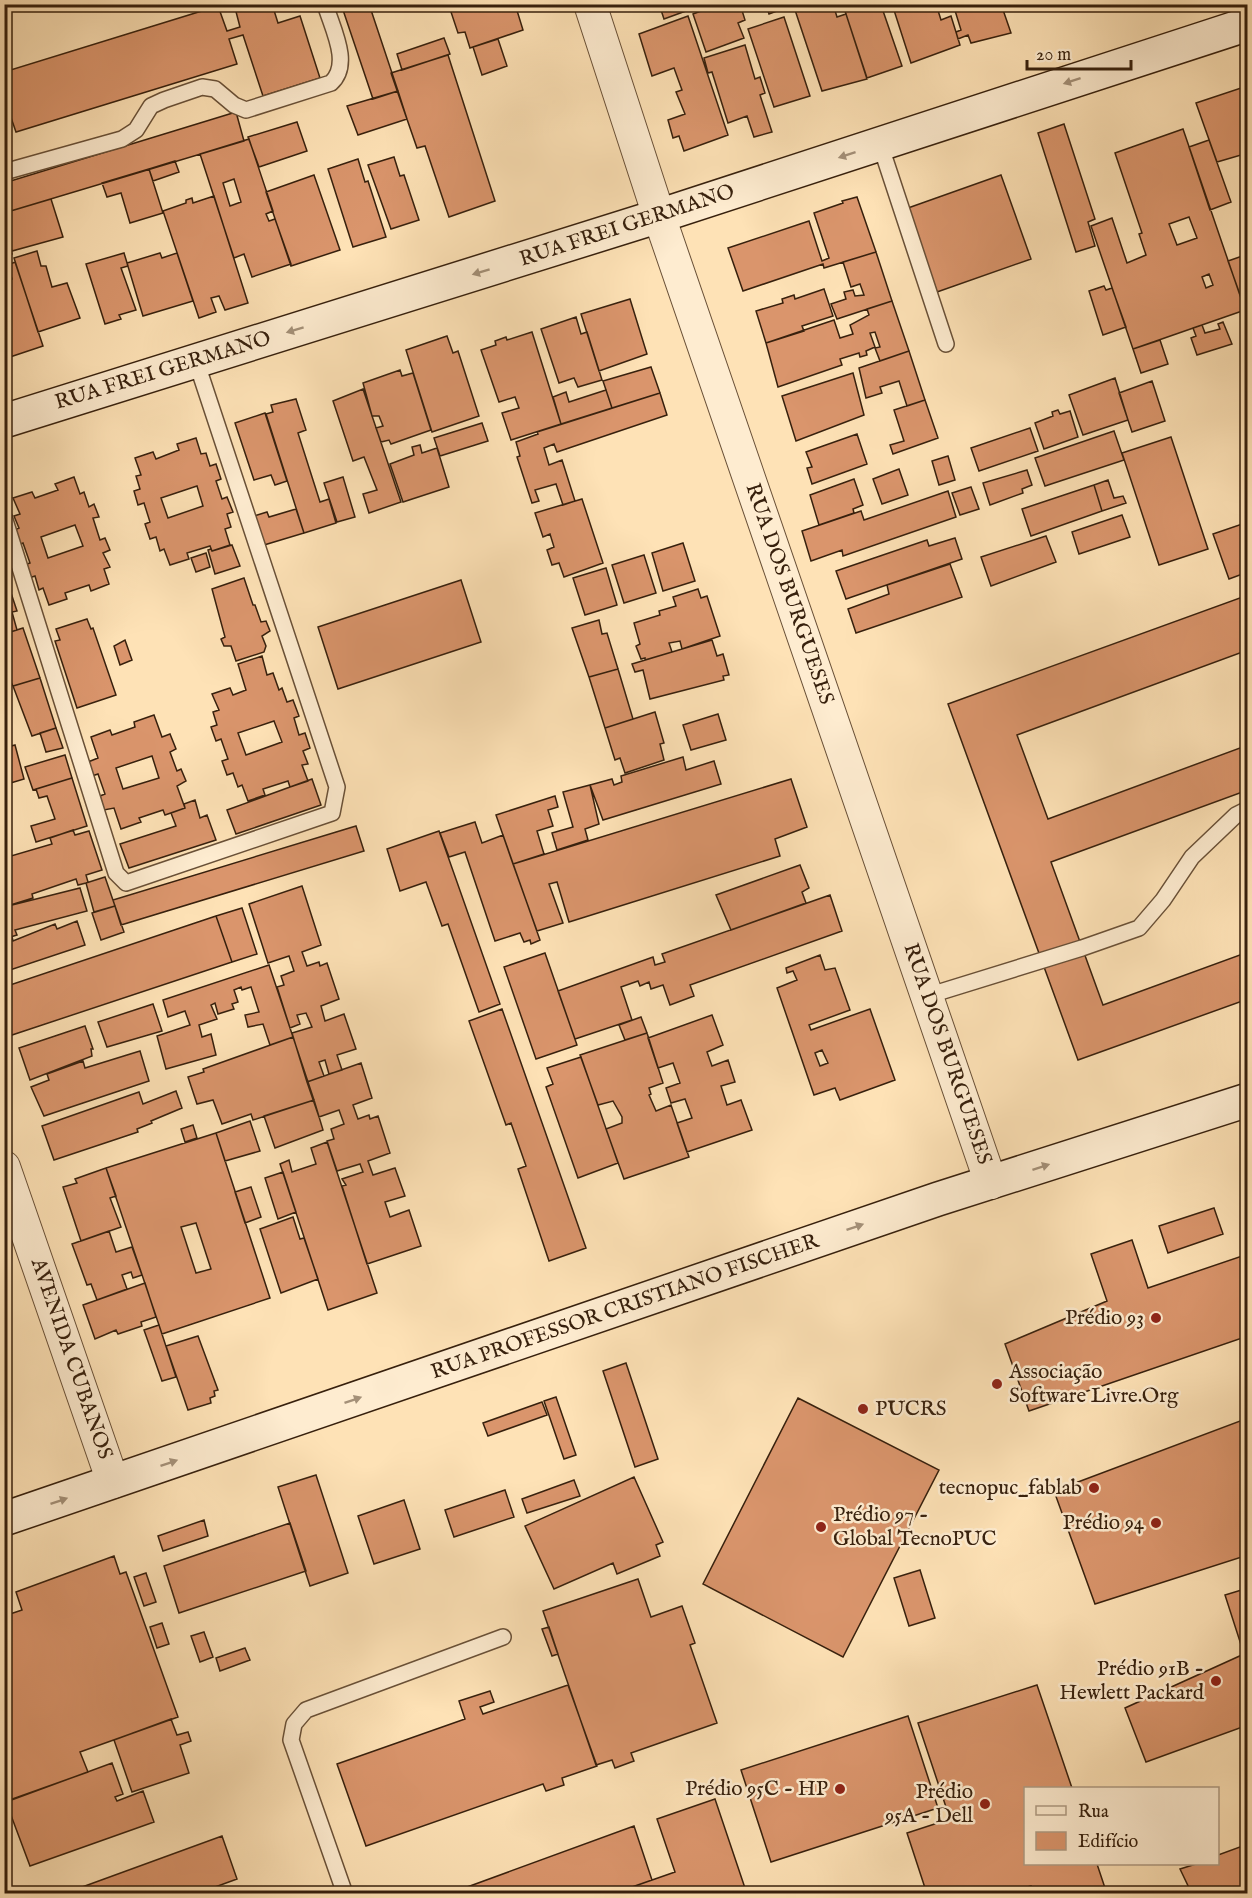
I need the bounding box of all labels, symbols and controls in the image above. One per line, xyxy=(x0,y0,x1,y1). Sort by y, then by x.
scale bar xyxy=(1027,33,1130,71)
text: 20 m xyxy=(1036,44,1071,67)
one-way arrow xyxy=(1063,77,1081,87)
one-way arrow xyxy=(838,151,856,160)
street label: RUA FREI GERMANO xyxy=(516,178,738,274)
one-way arrow xyxy=(472,268,490,277)
street label: RUA FREI GERMANO xyxy=(52,325,274,417)
one-way arrow xyxy=(286,326,304,335)
street label: RUA DOS BURGUESES xyxy=(738,480,840,708)
street label: RUA DOS BURGUESES xyxy=(896,940,998,1168)
one-way arrow xyxy=(1032,1161,1050,1171)
one-way arrow xyxy=(847,1222,865,1232)
street label: RUA PROFESSOR CRISTIANO FISCHER xyxy=(428,1227,824,1386)
street label: AVENIDA CUBANOS xyxy=(24,1254,118,1463)
place label: Prédio 93 xyxy=(1065,1305,1144,1332)
marker: Prédio 93 xyxy=(1149,1311,1163,1325)
place label: Associação Software Livre.Org xyxy=(1008,1359,1179,1410)
marker: Associação Software Livre.Org xyxy=(990,1377,1004,1391)
one-way arrow xyxy=(344,1394,362,1404)
place label: PUCRS xyxy=(875,1396,946,1423)
marker: PUCRS xyxy=(856,1402,870,1416)
one-way arrow xyxy=(160,1458,178,1468)
place label: tecnopuc_fablab xyxy=(939,1475,1082,1502)
marker: tecnopuc_fablab xyxy=(1087,1481,1101,1495)
one-way arrow xyxy=(50,1495,68,1505)
place label: Prédio 97 - Global TecnoPUC xyxy=(833,1502,996,1553)
place label: Prédio 94 xyxy=(1063,1510,1145,1537)
marker: Prédio 94 xyxy=(1149,1516,1163,1530)
marker: Prédio 97 - Global TecnoPUC xyxy=(814,1520,828,1534)
place label: Prédio 91B - Hewlett Packard xyxy=(1059,1656,1205,1707)
marker: Prédio 91B - Hewlett Packard xyxy=(1209,1674,1223,1688)
place label: Prédio 95C - HP xyxy=(685,1776,828,1803)
place label: Prédio 95A - Dell xyxy=(884,1779,973,1830)
marker: Prédio 95C - HP xyxy=(833,1782,847,1796)
legend xyxy=(1024,1787,1219,1865)
marker: Prédio 95A - Dell xyxy=(978,1797,992,1811)
text: Rua xyxy=(1078,1801,1109,1824)
text: Edifício xyxy=(1078,1831,1139,1854)

